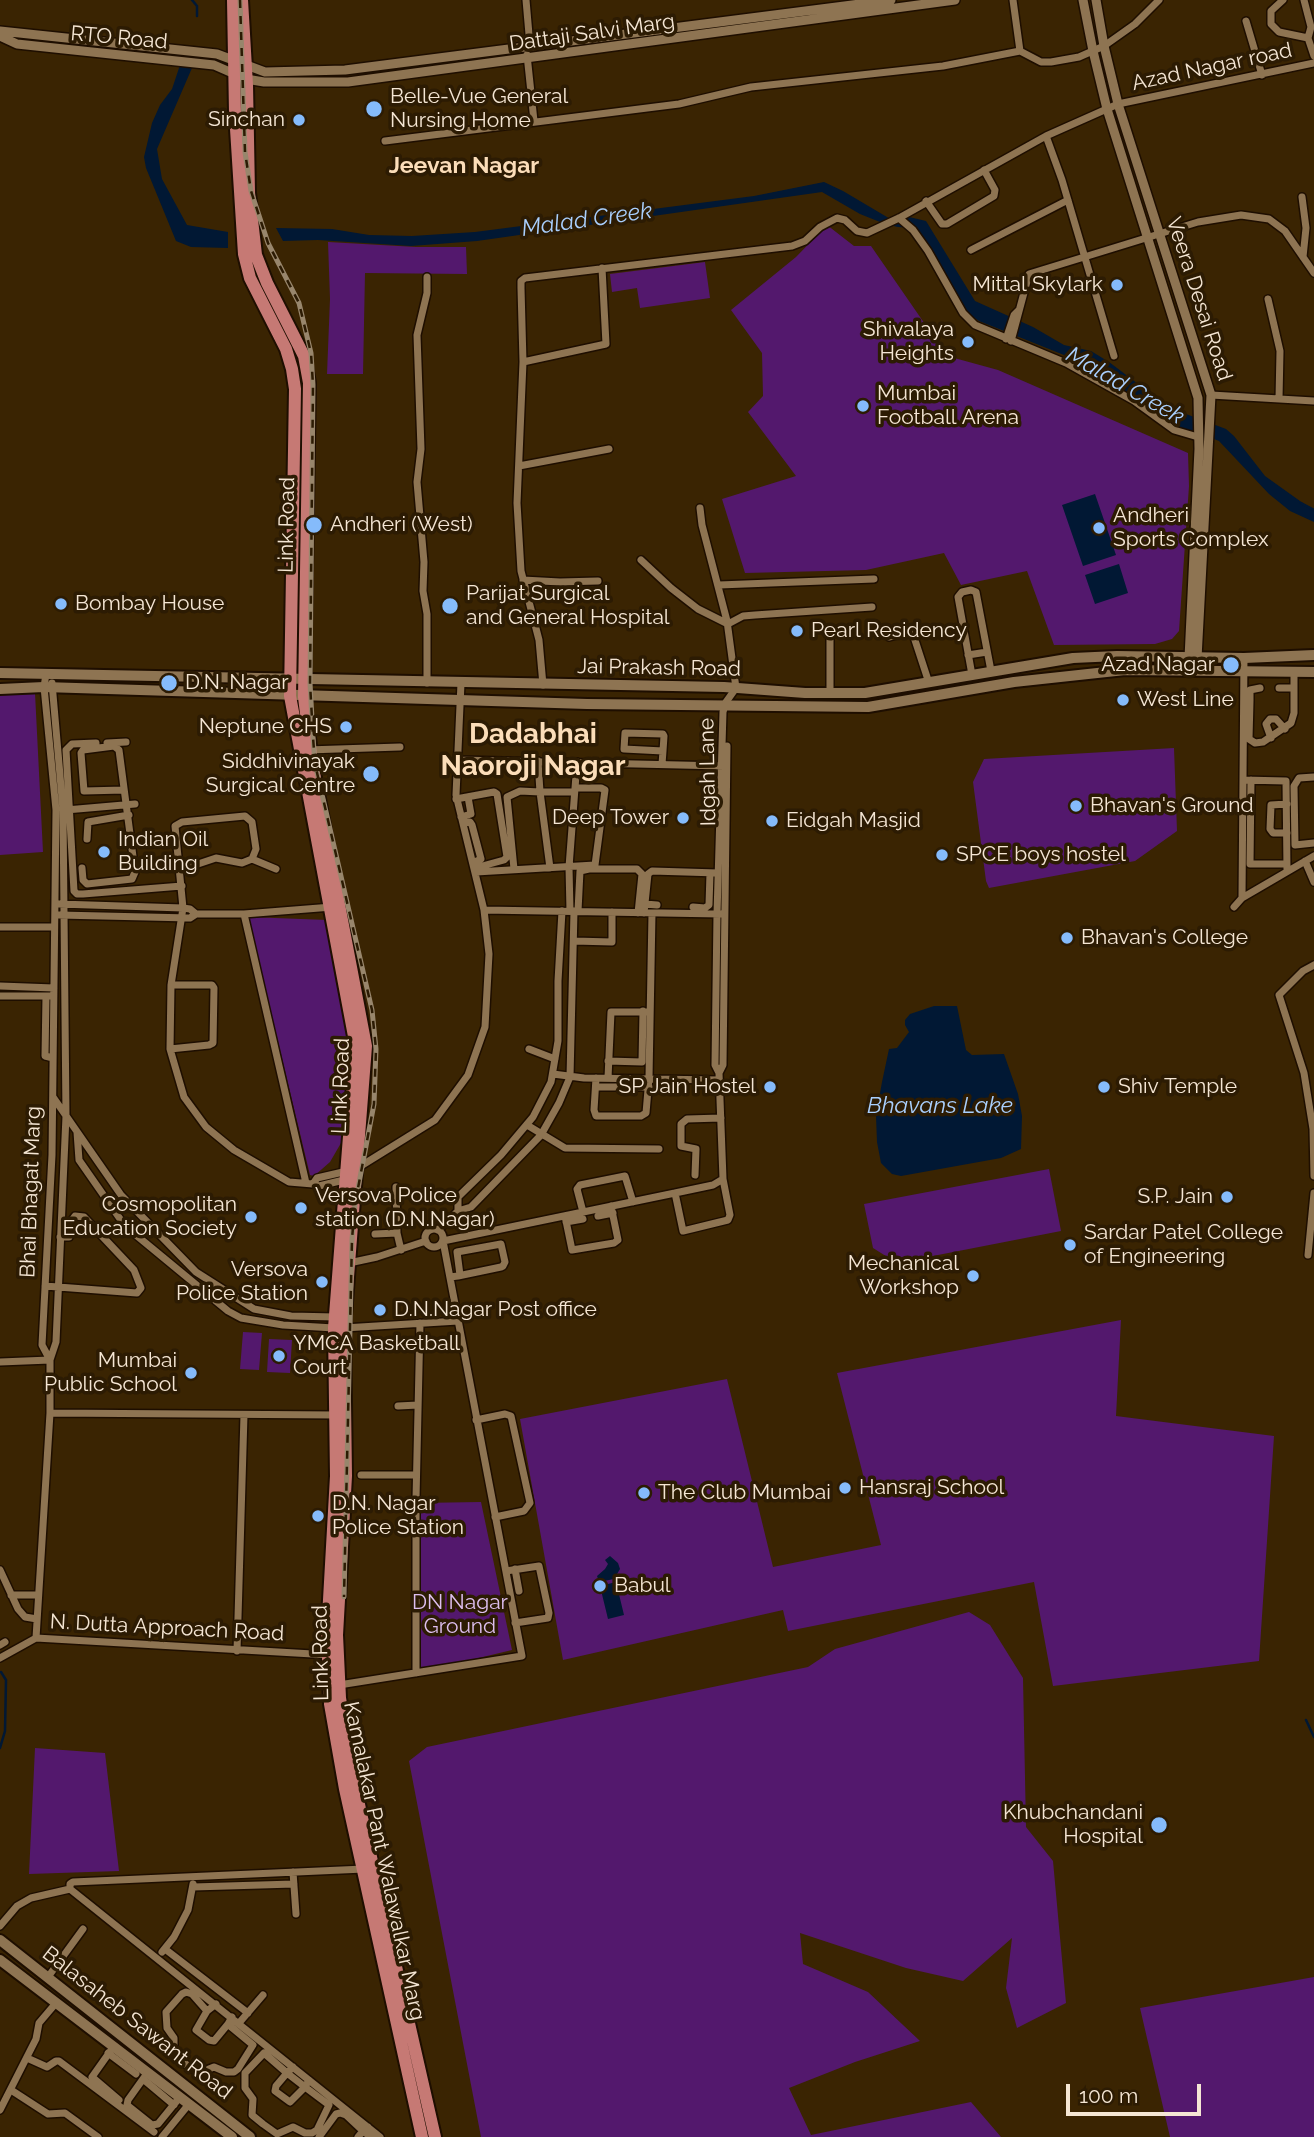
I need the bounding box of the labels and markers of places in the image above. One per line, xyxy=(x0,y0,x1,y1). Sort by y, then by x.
place label: Belle-Vue General Nursing Home xyxy=(390,84,568,134)
marker: Belle-Vue General Nursing Home xyxy=(364,99,384,119)
place label: Sinchan xyxy=(208,107,285,133)
marker: Sinchan xyxy=(291,112,307,128)
place label: Mittal Skylark xyxy=(973,272,1103,298)
marker: Mittal Skylark xyxy=(1109,277,1125,293)
place label: Shivalaya Heights xyxy=(863,317,954,367)
marker: Shivalaya Heights xyxy=(960,334,976,350)
place label: Mumbai Football Arena xyxy=(877,381,1019,431)
marker: Mumbai Football Arena xyxy=(855,398,871,414)
place label: Andheri Sports Complex xyxy=(1113,503,1268,553)
place label: Andheri (West) xyxy=(330,512,473,538)
marker: Andheri (West) xyxy=(304,515,324,535)
marker: Andheri Sports Complex xyxy=(1091,520,1107,536)
place label: Parijat Surgical and General Hospital xyxy=(466,581,670,631)
place label: Bombay House xyxy=(75,591,224,617)
marker: Bombay House xyxy=(53,596,69,612)
marker: Parijat Surgical and General Hospital xyxy=(440,596,460,616)
place label: Pearl Residency xyxy=(811,618,967,644)
marker: Pearl Residency xyxy=(789,623,805,639)
place label: Azad Nagar xyxy=(1101,652,1215,678)
marker: Azad Nagar xyxy=(1221,655,1241,675)
place label: D.N. Nagar xyxy=(185,670,289,696)
marker: D.N. Nagar xyxy=(159,673,179,693)
place label: West Line xyxy=(1137,687,1234,713)
marker: West Line xyxy=(1115,692,1131,708)
place label: Neptune CHS xyxy=(199,714,332,740)
marker: Neptune CHS xyxy=(338,719,354,735)
place label: Siddhivinayak Surgical Centre xyxy=(206,749,355,799)
marker: Siddhivinayak Surgical Centre xyxy=(361,764,381,784)
place label: Bhavan's Ground xyxy=(1090,793,1254,819)
marker: Bhavan's Ground xyxy=(1068,798,1084,814)
place label: Deep Tower xyxy=(552,805,669,831)
place label: Eidgah Masjid xyxy=(786,808,921,834)
marker: Deep Tower xyxy=(675,810,691,826)
marker: Eidgah Masjid xyxy=(764,813,780,829)
place label: Indian Oil Building xyxy=(118,827,208,877)
place label: SPCE boys hostel xyxy=(956,842,1126,868)
marker: Indian Oil Building xyxy=(96,844,112,860)
marker: SPCE boys hostel xyxy=(934,847,950,863)
place label: Bhavan's College xyxy=(1081,925,1248,951)
marker: Bhavan's College xyxy=(1059,930,1075,946)
place label: SP Jain Hostel xyxy=(618,1074,756,1100)
place label: Shiv Temple xyxy=(1118,1074,1237,1100)
marker: SP Jain Hostel xyxy=(762,1079,778,1095)
marker: Shiv Temple xyxy=(1096,1079,1112,1095)
place label: Versova Police station (D.N.Nagar) xyxy=(315,1183,495,1233)
place label: S.P. Jain xyxy=(1138,1184,1213,1210)
marker: S.P. Jain xyxy=(1219,1189,1235,1205)
place label: Cosmopolitan Education Society xyxy=(62,1192,237,1242)
marker: Versova Police station (D.N.Nagar) xyxy=(293,1200,309,1216)
marker: Cosmopolitan Education Society xyxy=(243,1209,259,1225)
place label: Sardar Patel College of Engineering xyxy=(1084,1220,1283,1270)
marker: Sardar Patel College of Engineering xyxy=(1062,1237,1078,1253)
place label: Mechanical Workshop xyxy=(848,1251,959,1301)
place label: Versova Police Station xyxy=(176,1257,308,1307)
marker: Mechanical Workshop xyxy=(965,1268,981,1284)
marker: Versova Police Station xyxy=(314,1274,330,1290)
place label: D.N.Nagar Post office xyxy=(394,1297,597,1323)
marker: D.N.Nagar Post office xyxy=(372,1302,388,1318)
place label: YMCA Basketball Court xyxy=(293,1331,460,1381)
place label: Mumbai Public School xyxy=(44,1348,177,1398)
marker: YMCA Basketball Court xyxy=(271,1348,287,1364)
marker: Mumbai Public School xyxy=(183,1365,199,1381)
place label: Hansraj School xyxy=(859,1475,1004,1501)
place label: The Club Mumbai xyxy=(658,1480,831,1506)
marker: Hansraj School xyxy=(837,1480,853,1496)
marker: The Club Mumbai xyxy=(636,1485,652,1501)
place label: D.N. Nagar Police Station xyxy=(332,1491,464,1541)
marker: D.N. Nagar Police Station xyxy=(310,1508,326,1524)
place label: Babul xyxy=(614,1573,671,1599)
marker: Babul xyxy=(592,1578,608,1594)
place label: Khubchandani Hospital xyxy=(1003,1800,1143,1850)
marker: Khubchandani Hospital xyxy=(1149,1815,1169,1835)

